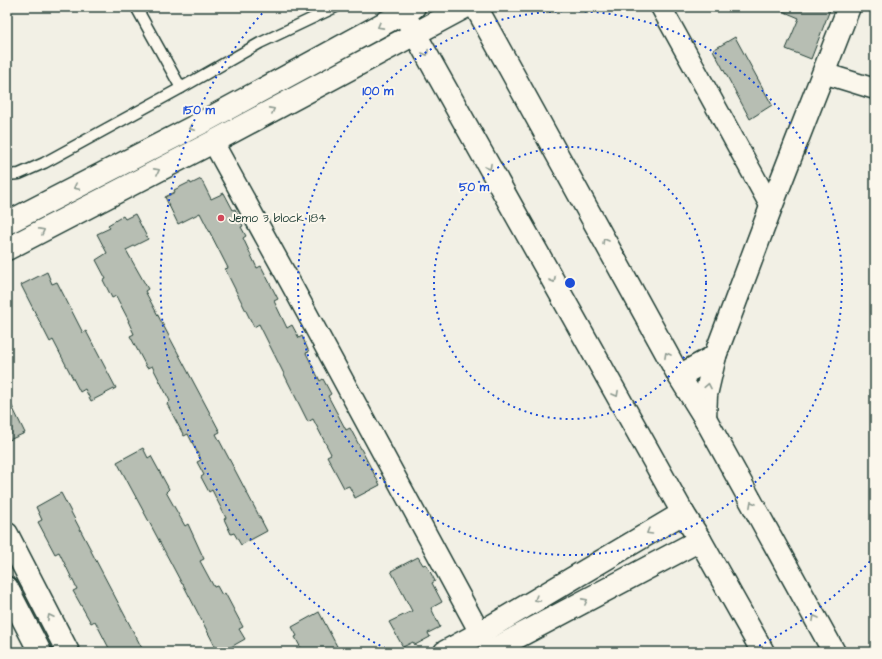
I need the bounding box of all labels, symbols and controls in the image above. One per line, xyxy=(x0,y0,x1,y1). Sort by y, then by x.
one-way arrow xyxy=(377,21,384,29)
one-way arrow xyxy=(421,49,429,56)
text: 100 m xyxy=(363,83,394,100)
text: 150 m xyxy=(183,102,216,119)
one-way arrow xyxy=(268,108,275,115)
one-way arrow xyxy=(188,123,196,131)
one-way arrow xyxy=(485,163,492,170)
one-way arrow xyxy=(153,168,160,176)
text: 50 m xyxy=(459,179,490,196)
one-way arrow xyxy=(73,183,80,190)
place label: Jemo 3 block 184 xyxy=(229,210,326,227)
marker: Jemo 3 block 184 xyxy=(216,213,226,223)
one-way arrow xyxy=(37,228,45,236)
one-way arrow xyxy=(602,238,609,245)
one-way arrow xyxy=(548,276,555,283)
centre of rings xyxy=(563,276,577,290)
one-way arrow xyxy=(664,352,672,359)
one-way arrow xyxy=(703,383,712,390)
one-way arrow xyxy=(612,389,619,397)
one-way arrow xyxy=(750,501,757,508)
one-way arrow xyxy=(646,528,653,535)
one-way arrow xyxy=(534,594,541,601)
one-way arrow xyxy=(581,598,588,606)
one-way arrow xyxy=(48,614,55,622)
one-way arrow xyxy=(813,615,820,622)

